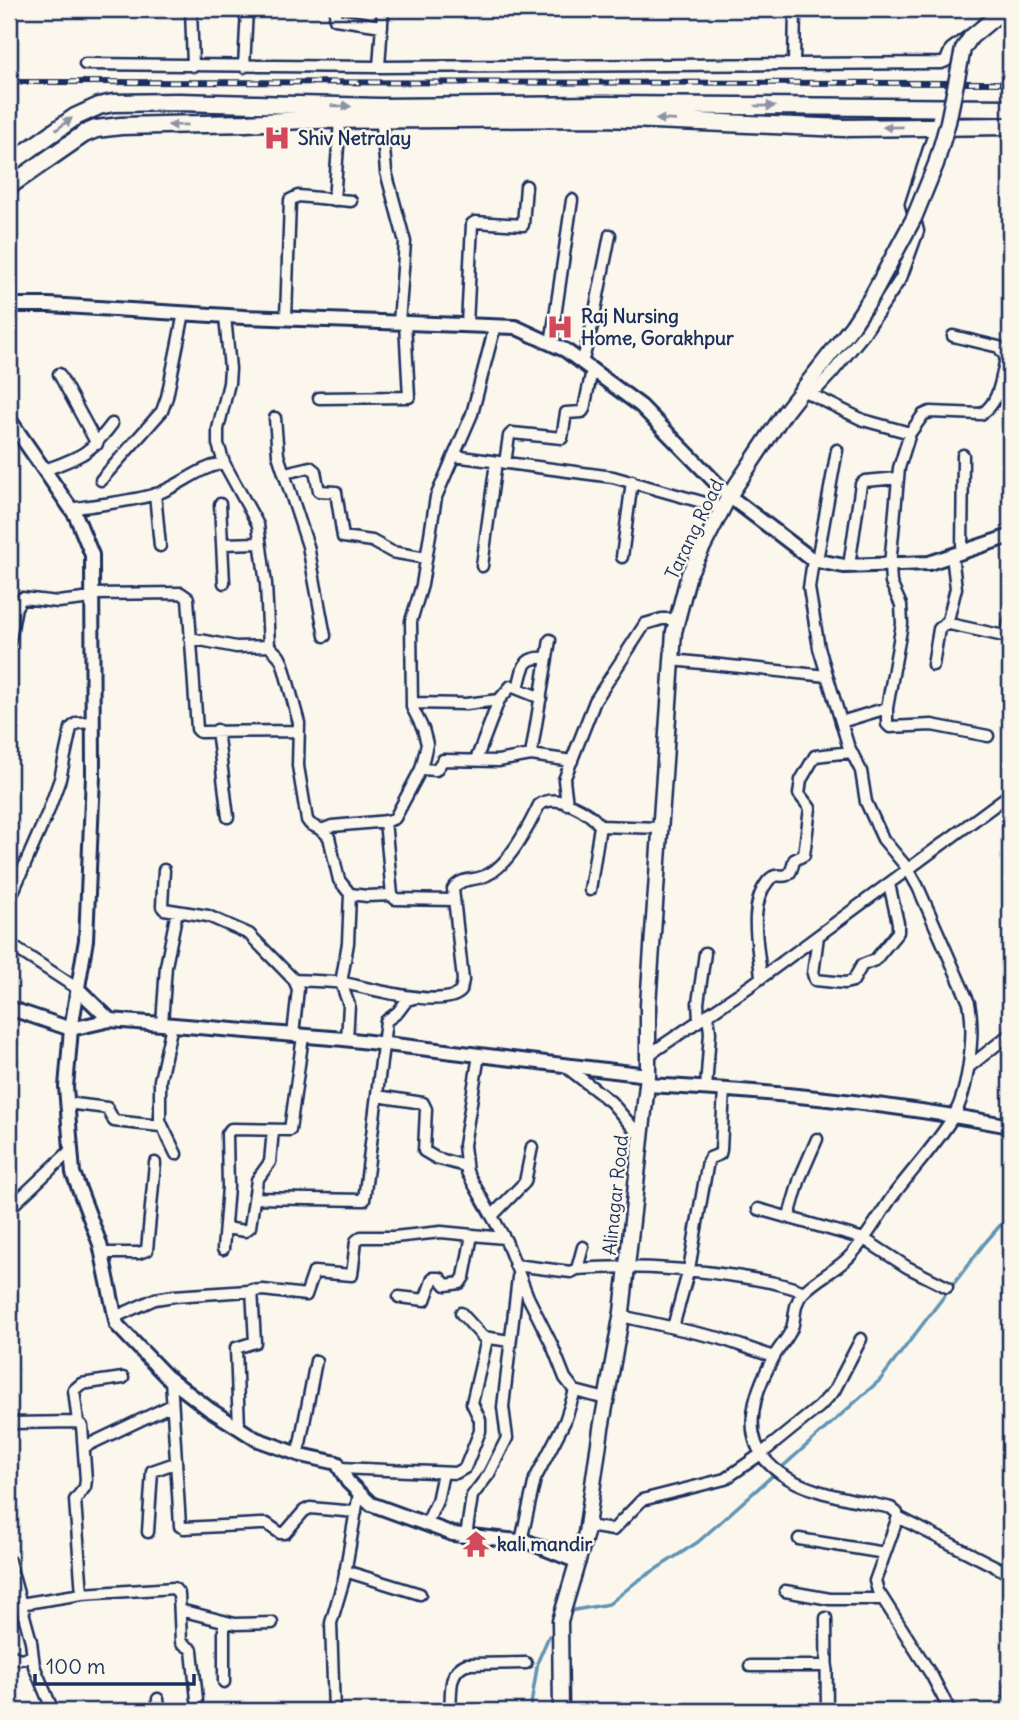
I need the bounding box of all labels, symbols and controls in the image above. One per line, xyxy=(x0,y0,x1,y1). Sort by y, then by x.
one-way arrow xyxy=(331,100,353,111)
one-way arrow xyxy=(754,100,776,112)
one-way arrow xyxy=(654,115,676,126)
one-way arrow xyxy=(55,117,73,132)
one-way arrow xyxy=(167,119,189,131)
one-way arrow xyxy=(882,121,904,133)
hospital icon: Shiv Netralay xyxy=(262,123,292,153)
place label: Shiv Netralay xyxy=(298,126,411,150)
place label: Raj Nursing Home, Gorakhpur xyxy=(581,304,734,350)
hospital icon: Raj Nursing Home, Gorakhpur xyxy=(545,312,575,342)
street label: Tarang Road xyxy=(659,475,729,583)
street label: Alinagar Road xyxy=(597,1134,633,1256)
temple icon: kali mandir xyxy=(461,1529,491,1559)
place label: kali mandir xyxy=(497,1532,592,1556)
scale bar xyxy=(35,1643,194,1687)
text: 100 m xyxy=(46,1653,105,1680)

